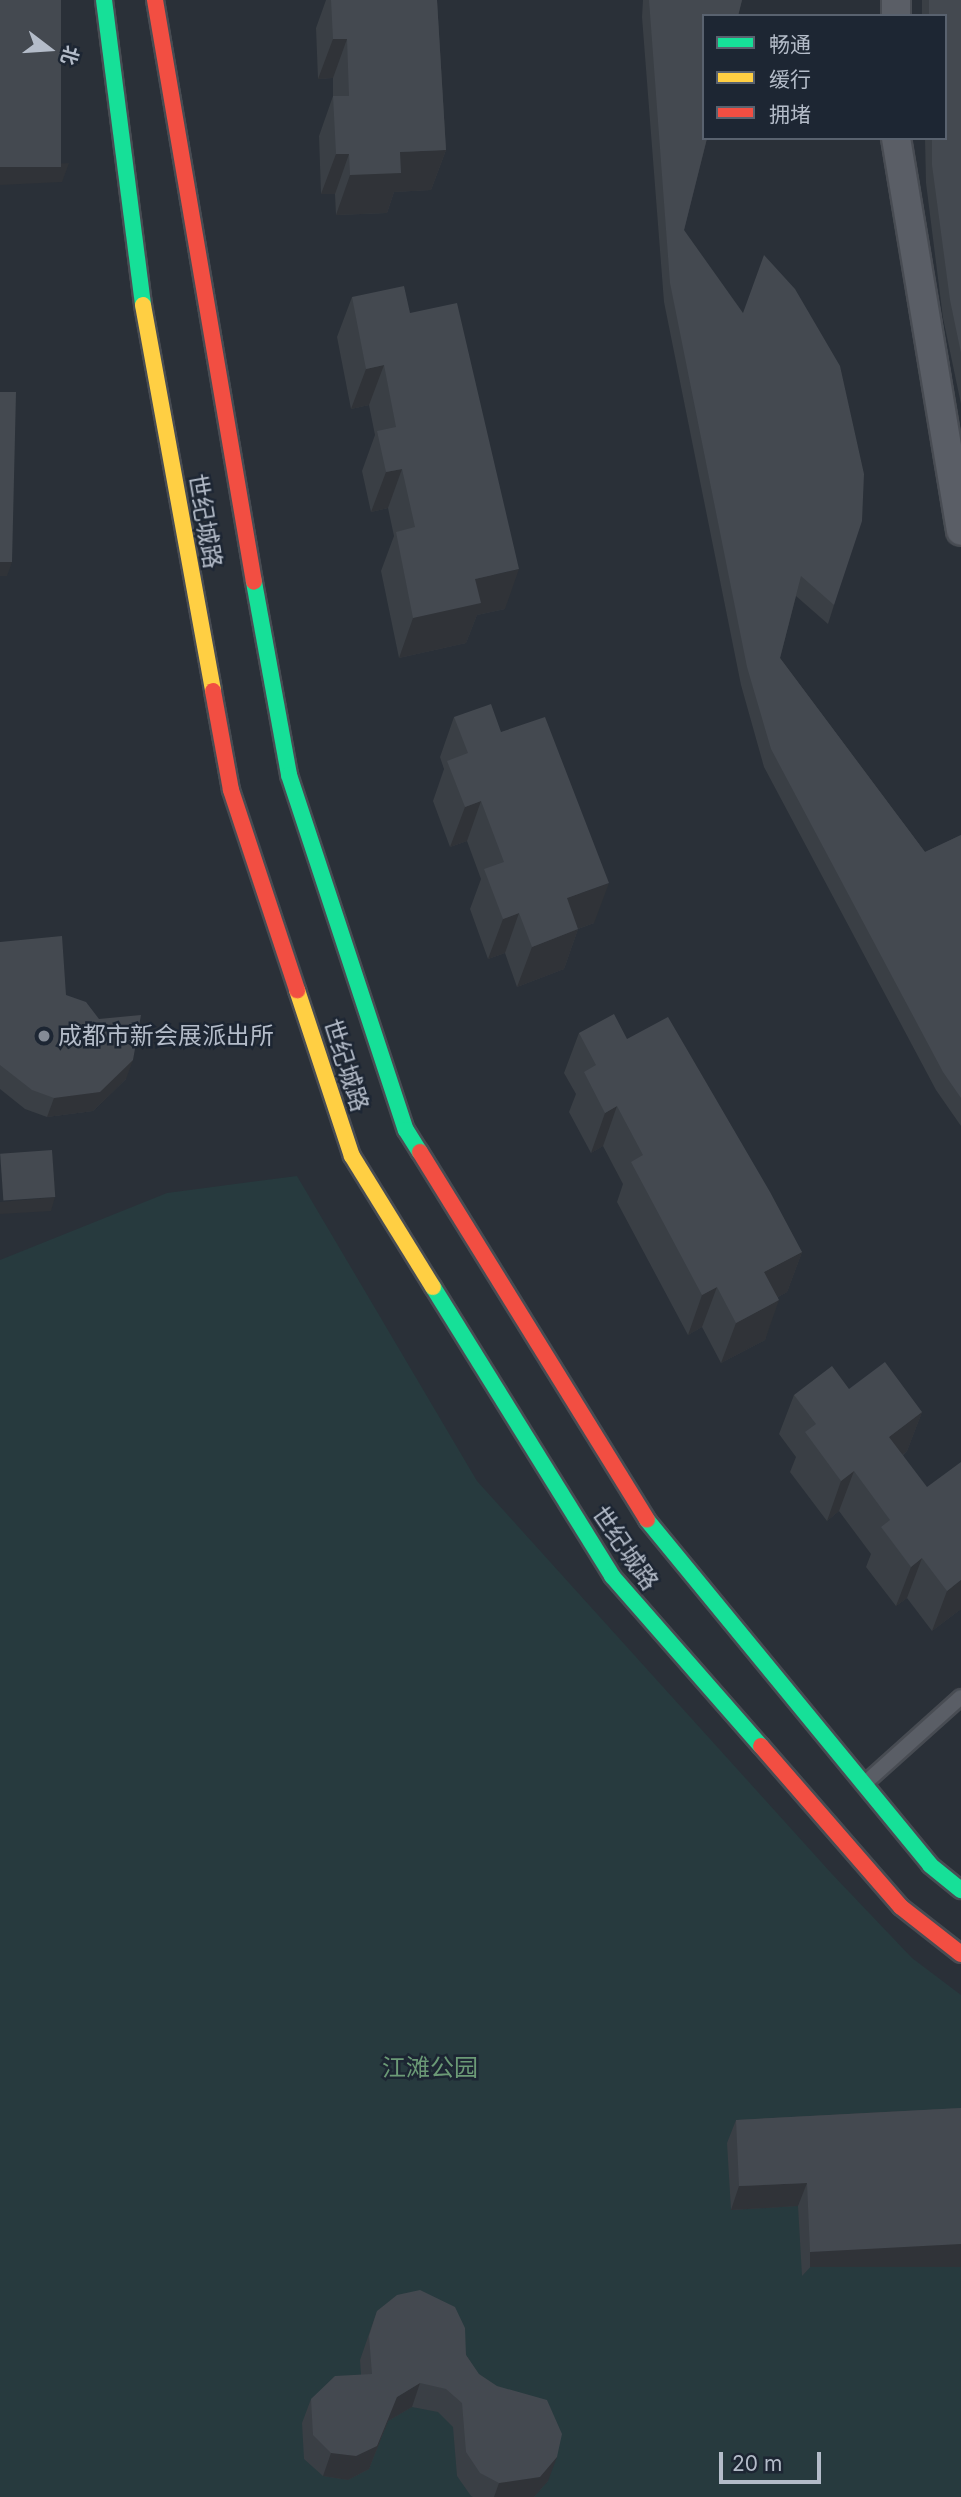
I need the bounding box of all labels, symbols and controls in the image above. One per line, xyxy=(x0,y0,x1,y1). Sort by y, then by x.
north arrow xyxy=(14,14,84,84)
legend xyxy=(702,14,947,140)
text: 畅通 xyxy=(769,32,811,57)
text: 北 xyxy=(56,43,83,68)
text: 缓行 xyxy=(769,67,811,92)
text: 拥堵 xyxy=(769,102,811,127)
street label: 世纪城路 xyxy=(182,471,228,571)
street label: 世纪城路 xyxy=(317,1015,375,1115)
place label: 成都市新会展派出所 xyxy=(58,1022,274,1050)
marker: 成都市新会展派出所 xyxy=(36,1028,52,1044)
street label: 世纪城路 xyxy=(586,1500,664,1596)
park label: 江滩公园 xyxy=(382,2054,478,2082)
scale bar xyxy=(723,2438,824,2482)
text: 20 m xyxy=(732,2451,782,2476)

